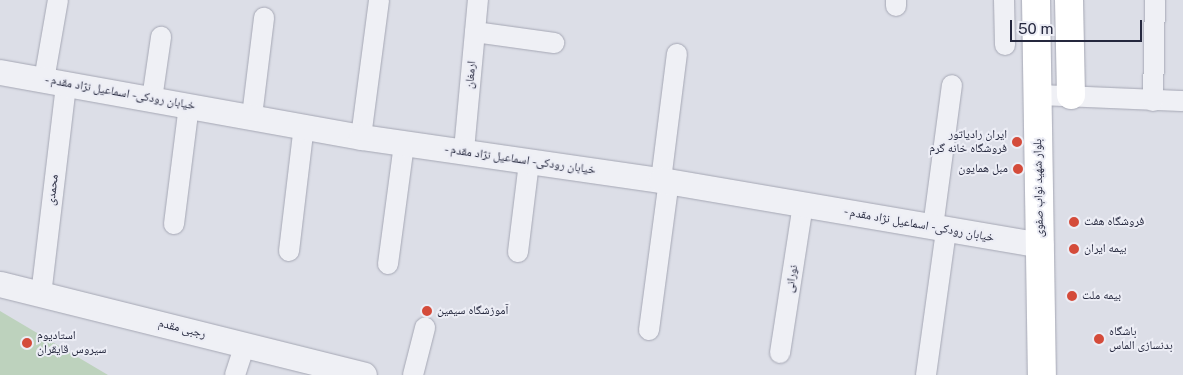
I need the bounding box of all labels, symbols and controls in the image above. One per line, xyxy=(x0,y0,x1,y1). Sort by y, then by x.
scale bar xyxy=(1013,10,1146,42)
text: 50 m xyxy=(1018,20,1053,37)
street label: ارمغان xyxy=(463,60,479,90)
street label: - خیابان رودکی - اسماعیل نژاد مقدم xyxy=(41,72,199,114)
place label: ایران رادیاتور فروشگاه خانه گرم xyxy=(929,128,1007,156)
marker: ایران رادیاتور فروشگاه خانه گرم xyxy=(1011,136,1023,148)
street label: بلوار شهید نواب صفوی xyxy=(1031,139,1047,237)
street label: - خیابان رودکی - اسماعیل نژاد مقدم xyxy=(441,142,599,178)
place label: مبل همایون xyxy=(958,162,1008,176)
marker: مبل همایون xyxy=(1012,163,1024,175)
street label: محمدی xyxy=(44,173,62,207)
street label: - خیابان رودکی - اسماعیل نژاد مقدم xyxy=(840,204,998,246)
place label: فروشگاه هفت xyxy=(1084,215,1144,229)
marker: فروشگاه هفت xyxy=(1068,216,1080,228)
place label: بیمه ایران xyxy=(1084,242,1127,256)
marker: بیمه ایران xyxy=(1068,243,1080,255)
street label: نورانی xyxy=(783,264,801,294)
place label: بیمه ملت xyxy=(1082,289,1121,303)
marker: بیمه ملت xyxy=(1066,290,1078,302)
place label: آموزشگاه سیمین xyxy=(437,304,508,318)
marker: آموزشگاه سیمین xyxy=(421,305,433,317)
street label: رجبی مقدم xyxy=(157,316,207,342)
place label: باشگاه بدنسازی الماس xyxy=(1109,325,1173,353)
place label: استادیوم سیروس قایقران xyxy=(37,329,106,357)
marker: باشگاه بدنسازی الماس xyxy=(1093,333,1105,345)
marker: استادیوم سیروس قایقران xyxy=(21,337,33,349)

